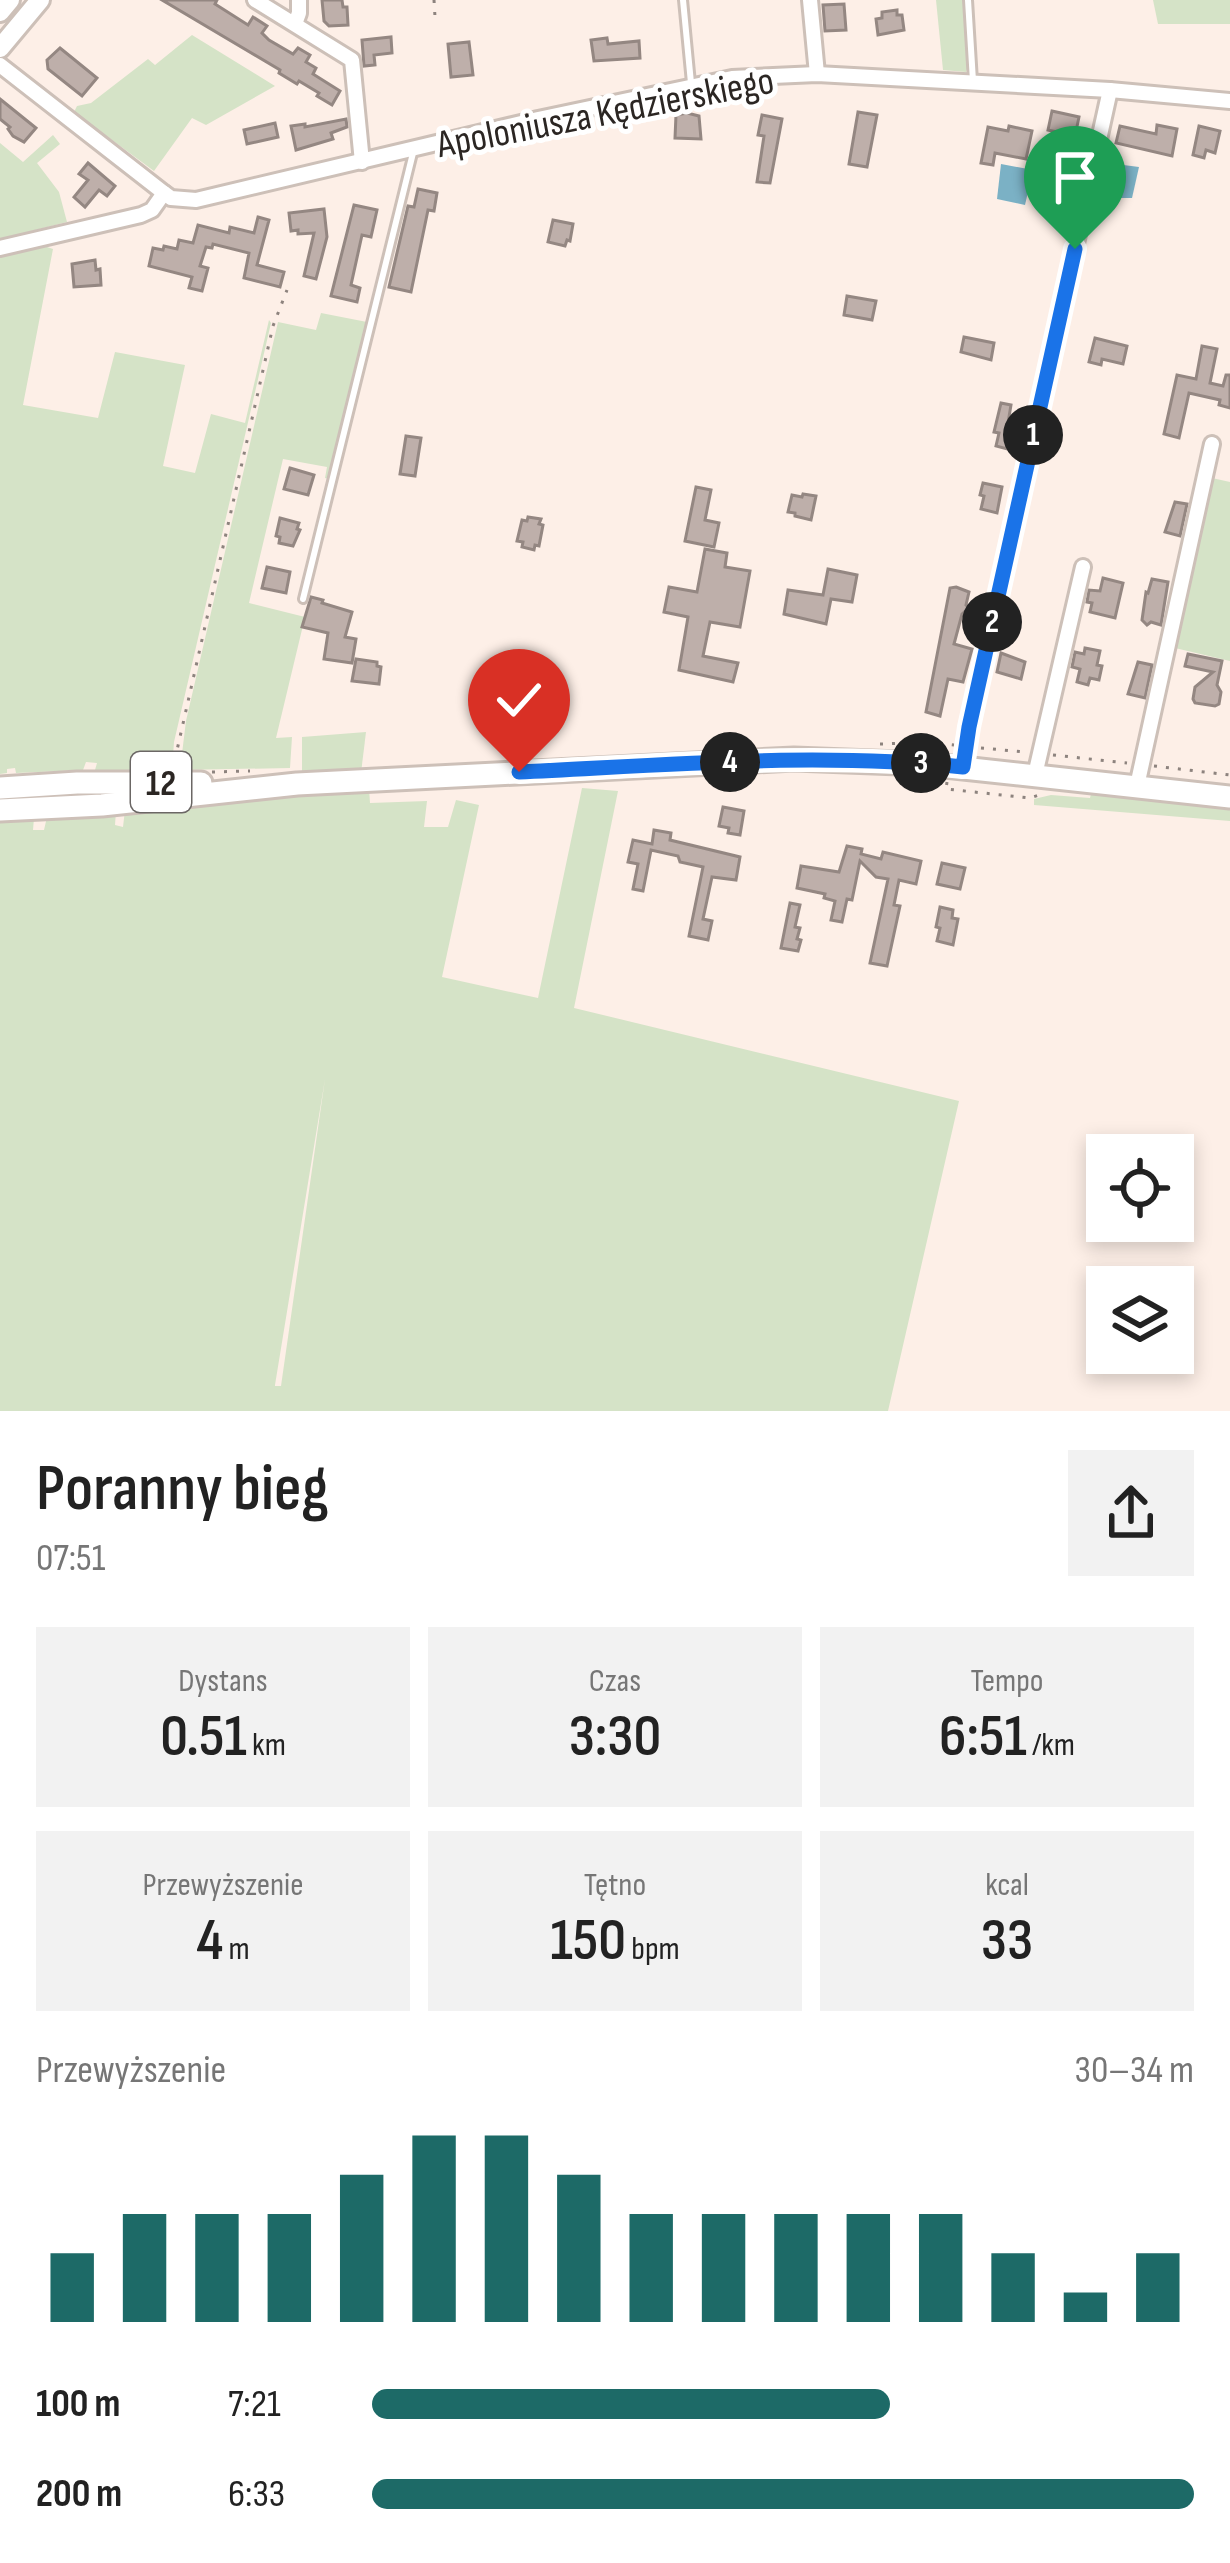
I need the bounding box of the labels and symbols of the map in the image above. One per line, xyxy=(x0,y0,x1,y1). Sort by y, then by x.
street label: Apoloniusza Kędzierskiego xyxy=(432,58,778,169)
pin xyxy=(1024,126,1126,249)
pin: 1 xyxy=(1003,405,1063,465)
pin: 2 xyxy=(962,592,1022,652)
pin xyxy=(468,649,570,772)
pin: 4 xyxy=(700,732,760,792)
pin: 3 xyxy=(891,733,951,793)
road number: 12 xyxy=(131,752,191,812)

